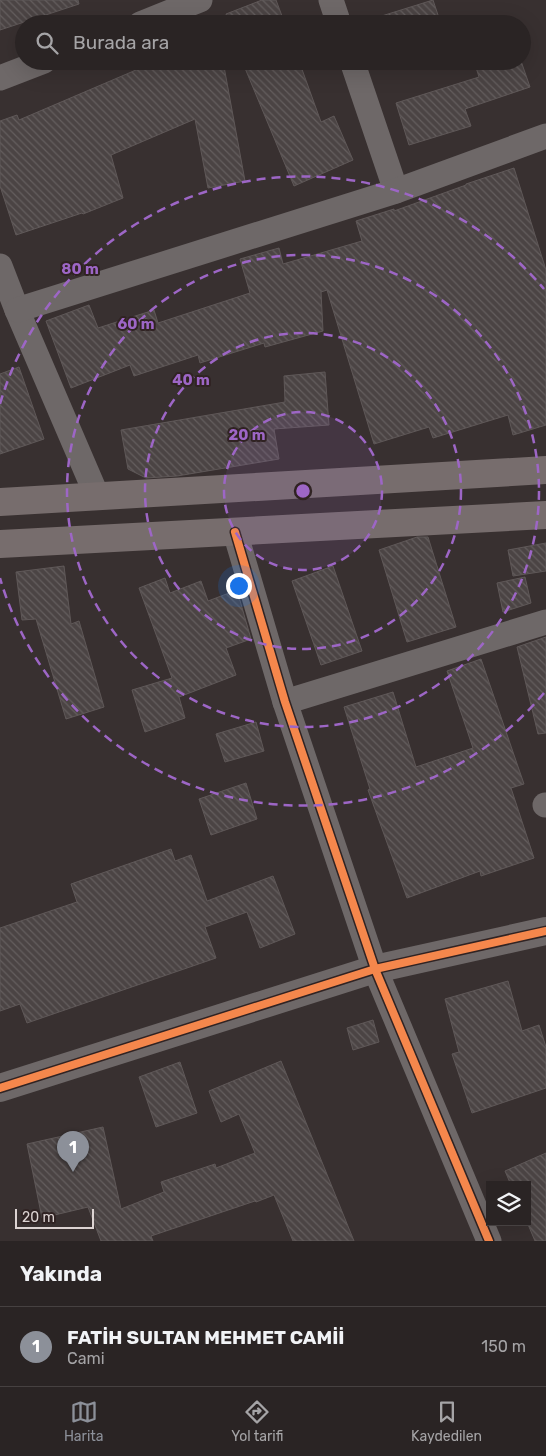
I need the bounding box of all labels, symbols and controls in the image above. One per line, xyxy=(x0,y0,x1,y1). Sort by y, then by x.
search box xyxy=(15,15,531,70)
icon: search xyxy=(33,29,61,57)
text: Burada ara xyxy=(73,31,169,54)
text: 80 m xyxy=(61,260,99,278)
text: 60 m xyxy=(118,315,154,333)
text: 40 m xyxy=(172,371,210,389)
text: 20 m xyxy=(229,426,265,444)
centre of rings xyxy=(294,482,312,500)
your location xyxy=(226,573,252,599)
pin: 1 xyxy=(57,1131,89,1172)
map controls xyxy=(486,1181,531,1226)
button: layers xyxy=(486,1181,531,1226)
scale bar xyxy=(15,1206,94,1229)
text: 20 m xyxy=(22,1209,55,1226)
text: Yakında xyxy=(20,1261,102,1286)
text: FATİH SULTAN MEHMET CAMİİ xyxy=(67,1326,344,1349)
text: 1 xyxy=(32,1337,40,1356)
text: 150 m xyxy=(481,1337,526,1356)
text: Cami xyxy=(67,1349,105,1368)
tab: Harita xyxy=(64,1398,104,1445)
tab: Yol tarifi xyxy=(231,1398,283,1445)
tab: Kaydedilen xyxy=(411,1398,482,1445)

